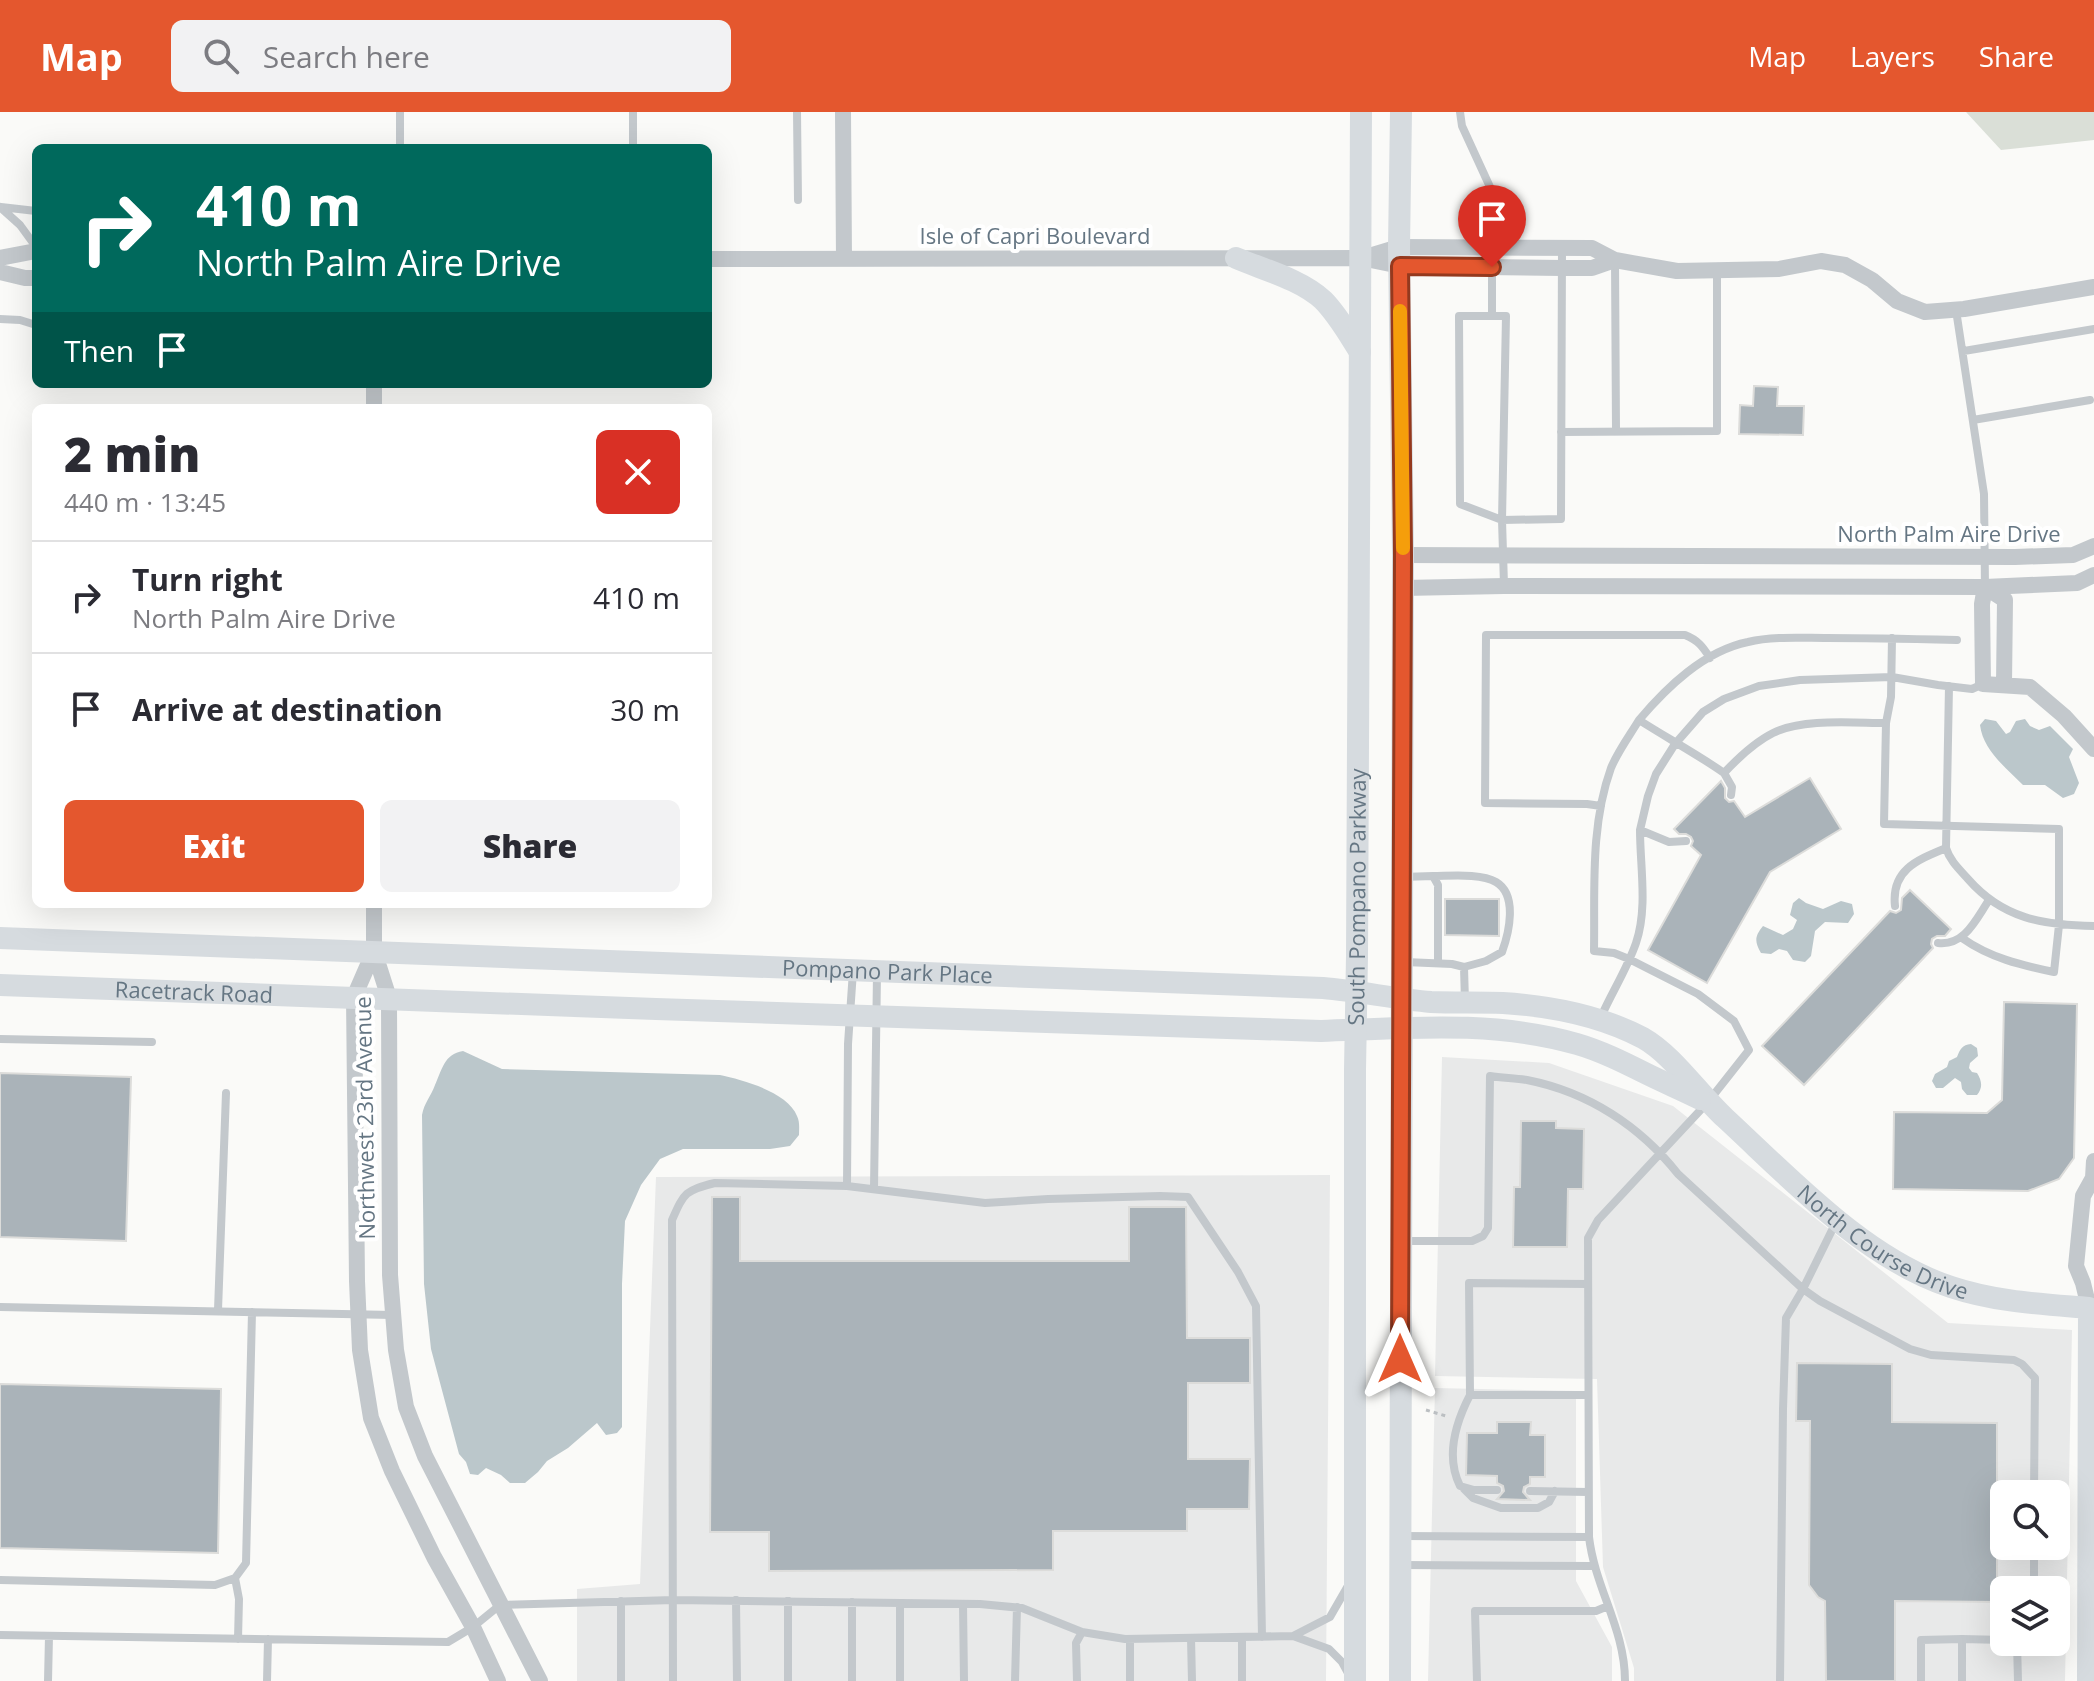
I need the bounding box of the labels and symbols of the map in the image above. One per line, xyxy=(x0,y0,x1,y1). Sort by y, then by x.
pin xyxy=(1458,185,1526,267)
street label: Isle of Capri Boulevard xyxy=(920,220,1150,250)
street label: North Palm Aire Drive xyxy=(1837,518,2061,548)
street label: South Pompano Parkway xyxy=(1340,767,1372,1026)
street label: Pompano Park Place xyxy=(782,952,993,990)
street label: Racetrack Road xyxy=(114,973,273,1009)
street label: Northwest 23rd Avenue xyxy=(347,996,381,1240)
street label: North Course Drive xyxy=(1791,1177,1972,1305)
position arrow xyxy=(1358,1317,1442,1401)

